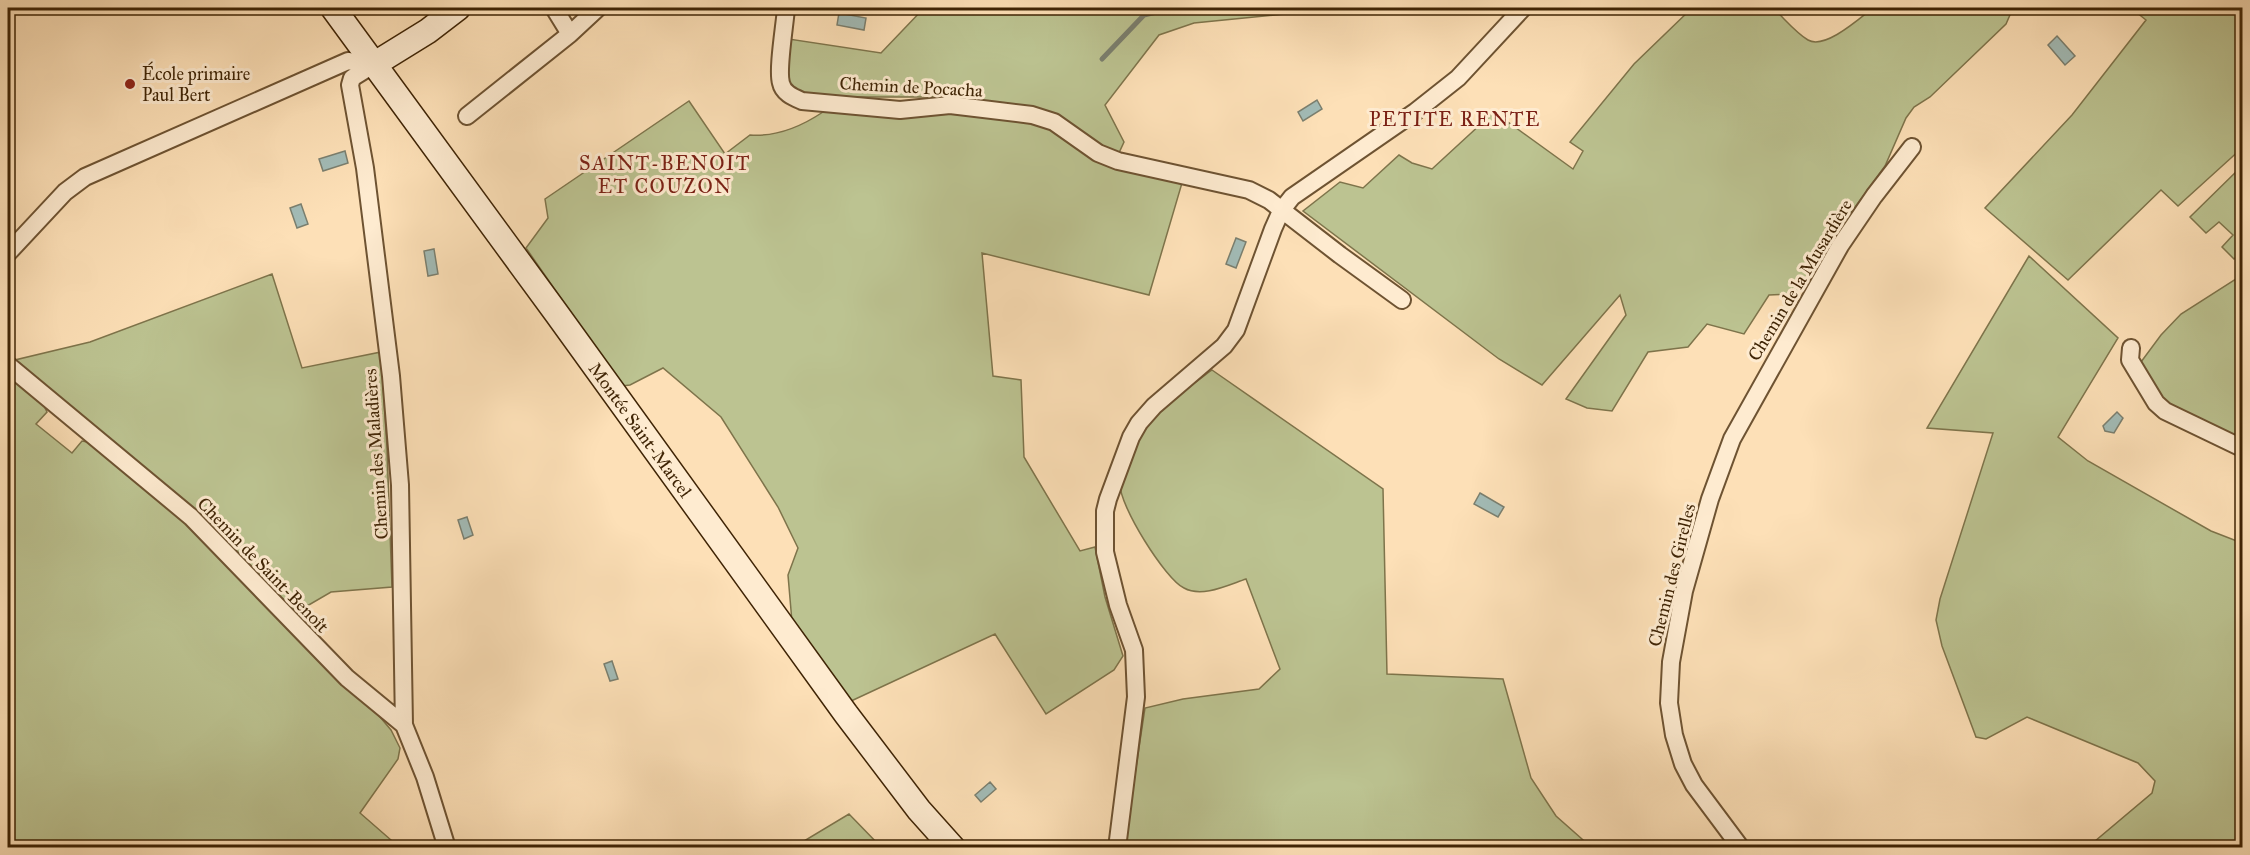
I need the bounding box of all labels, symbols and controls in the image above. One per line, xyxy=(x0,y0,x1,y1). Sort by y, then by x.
place label: École primaire Paul Bert xyxy=(142,61,250,106)
street label: Chemin de Pocacha xyxy=(839,72,984,102)
marker: École primaire Paul Bert xyxy=(123,77,137,91)
district label: PETITE RENTE xyxy=(1369,107,1541,131)
district label: SAINT-BENOIT ET COUZON xyxy=(579,151,751,198)
street label: Chemin de la Musardière xyxy=(1743,195,1857,365)
street label: Montée Saint-Marcel xyxy=(584,358,696,502)
street label: Chemin des Maladières xyxy=(359,368,393,540)
street label: Chemin de Saint-Benoît xyxy=(193,493,334,638)
street label: Chemin des Girelles xyxy=(1644,501,1700,649)

